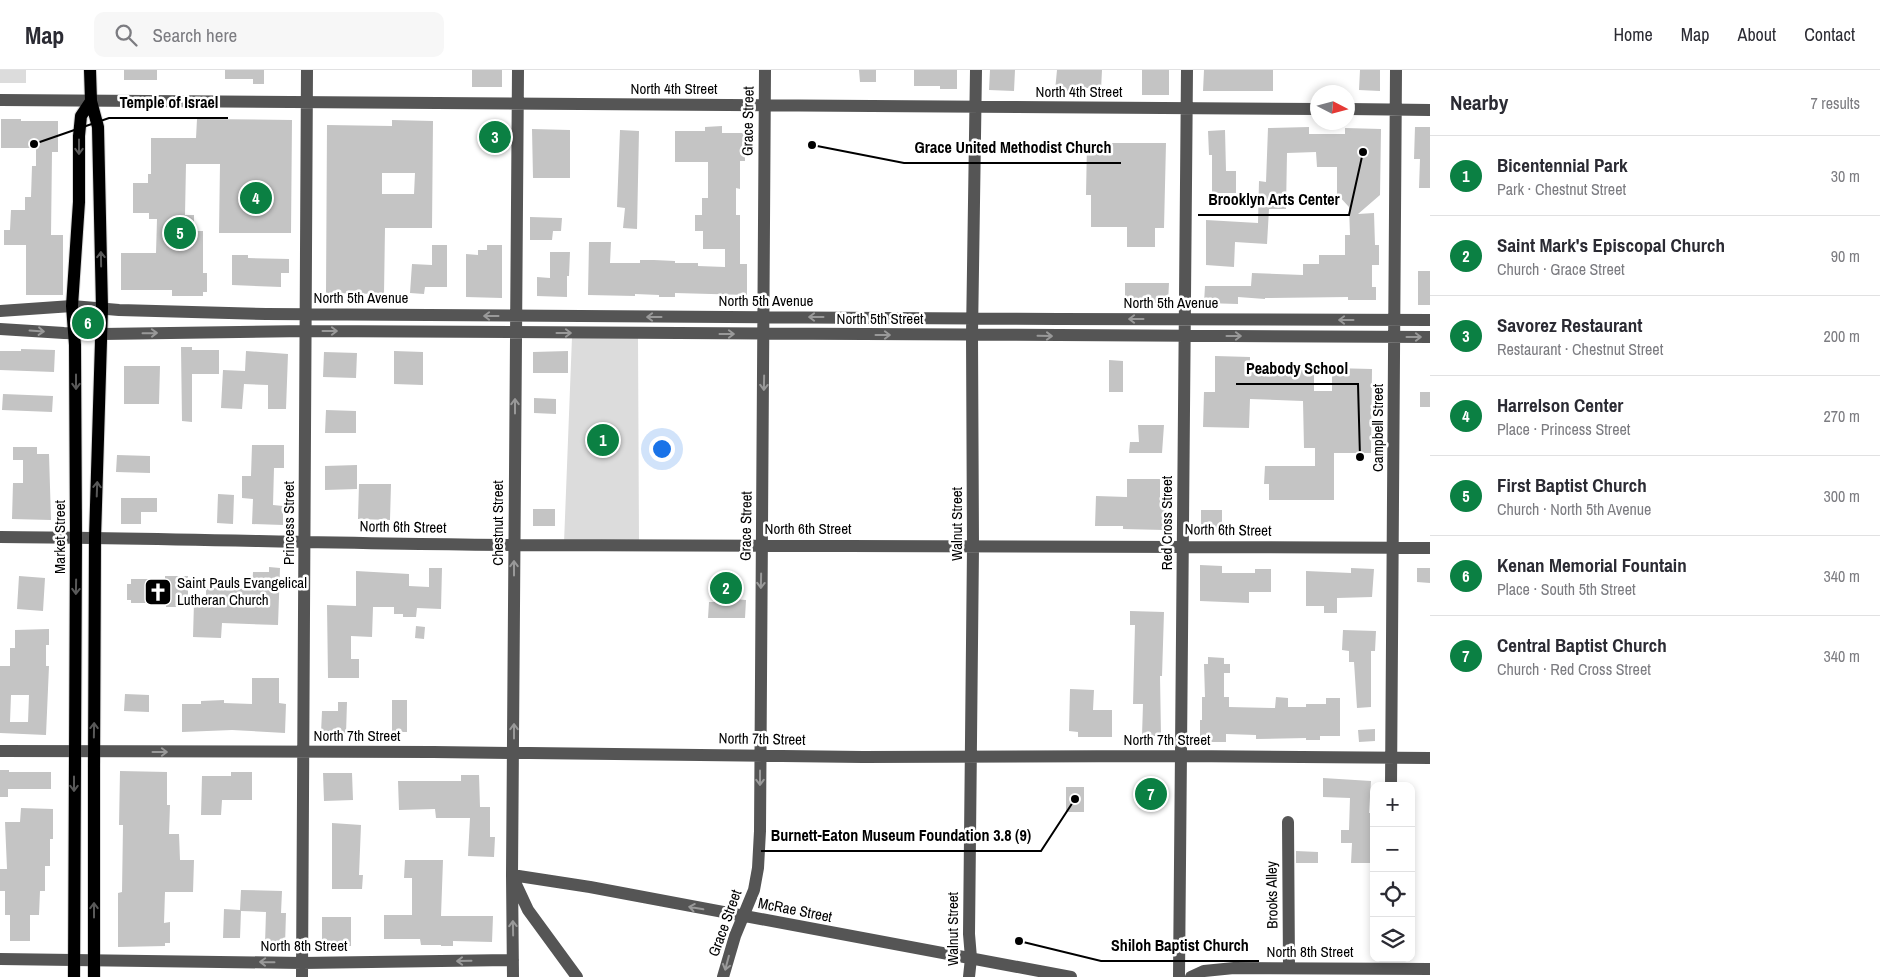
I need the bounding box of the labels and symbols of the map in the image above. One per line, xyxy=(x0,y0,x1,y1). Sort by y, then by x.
street label: North 4th Street xyxy=(631,78,718,99)
street label: North 4th Street xyxy=(1036,81,1123,102)
street label: Grace Street xyxy=(736,85,759,156)
north arrow xyxy=(1310,85,1355,130)
callout: Temple of Israel xyxy=(109,87,228,118)
text: Temple of Israel xyxy=(120,91,218,113)
pin: 3 xyxy=(479,118,511,156)
callout: Grace United Methodist Church xyxy=(904,132,1121,163)
text: Grace United Methodist Church xyxy=(915,136,1111,158)
one-way arrow xyxy=(74,138,84,155)
pin: 4 xyxy=(240,179,272,217)
callout: Brooklyn Arts Center xyxy=(1198,184,1349,215)
text: Brooklyn Arts Center xyxy=(1208,188,1341,210)
pin: 5 xyxy=(164,214,196,252)
one-way arrow xyxy=(96,252,106,268)
street label: North 5th Avenue xyxy=(314,287,409,308)
street label: North 5th Avenue xyxy=(719,290,814,311)
street label: North 5th Avenue xyxy=(1124,292,1219,313)
pin: 6 xyxy=(72,304,104,342)
street label: North 5th Street xyxy=(837,308,924,329)
one-way arrow xyxy=(483,311,499,320)
one-way arrow xyxy=(646,312,662,322)
one-way arrow xyxy=(808,312,824,322)
one-way arrow xyxy=(1128,314,1144,324)
one-way arrow xyxy=(1339,315,1355,325)
one-way arrow xyxy=(29,326,45,336)
one-way arrow xyxy=(322,326,338,336)
one-way arrow xyxy=(142,328,158,338)
one-way arrow xyxy=(556,328,572,338)
one-way arrow xyxy=(718,329,735,339)
one-way arrow xyxy=(874,330,891,340)
one-way arrow xyxy=(1037,331,1053,341)
one-way arrow xyxy=(1225,331,1241,341)
one-way arrow xyxy=(1405,332,1421,342)
callout: Peabody School xyxy=(1236,353,1358,384)
text: Peabody School xyxy=(1246,357,1348,379)
one-way arrow xyxy=(71,374,81,390)
one-way arrow xyxy=(759,375,768,391)
street label: Campbell Street xyxy=(1367,383,1388,472)
one-way arrow xyxy=(510,398,520,414)
pin: 1 xyxy=(587,421,619,459)
your location xyxy=(649,436,675,462)
street label: Red Cross Street xyxy=(1156,475,1177,570)
street label: Princess Street xyxy=(278,480,299,565)
street label: Chestnut Street xyxy=(487,480,508,566)
one-way arrow xyxy=(92,481,102,498)
street label: Walnut Street xyxy=(946,486,967,561)
street label: Grace Street xyxy=(734,490,757,561)
street label: Market Street xyxy=(49,500,70,574)
street label: North 6th Street xyxy=(359,515,447,538)
street label: North 6th Street xyxy=(765,518,852,539)
street label: North 6th Street xyxy=(1184,518,1272,541)
one-way arrow xyxy=(509,561,519,577)
pin: 2 xyxy=(710,569,742,607)
place label: Saint Pauls Evangelical Lutheran Church xyxy=(177,572,307,610)
one-way arrow xyxy=(756,572,766,588)
church icon: Saint Pauls Evangelical Lutheran Church xyxy=(143,577,173,607)
one-way arrow xyxy=(71,578,81,594)
one-way arrow xyxy=(89,722,99,738)
one-way arrow xyxy=(509,723,519,740)
street label: North 7th Street xyxy=(314,725,401,746)
street label: North 7th Street xyxy=(718,727,806,750)
street label: North 7th Street xyxy=(1124,729,1211,750)
one-way arrow xyxy=(152,747,168,756)
one-way arrow xyxy=(755,770,765,786)
pin: 7 xyxy=(1135,775,1167,813)
one-way arrow xyxy=(69,776,79,792)
callout: Burnett-Eaton Museum Foundation 3.8 (9) xyxy=(761,820,1041,851)
text: Burnett-Eaton Museum Foundation 3.8 (9) xyxy=(771,824,1031,846)
street label: Brooks Alley xyxy=(1260,860,1283,929)
street label: Grace Street xyxy=(703,886,747,959)
street label: Walnut Street xyxy=(942,891,963,966)
street label: McRae Street xyxy=(756,892,835,927)
one-way arrow xyxy=(89,902,99,918)
one-way arrow xyxy=(689,902,705,912)
one-way arrow xyxy=(508,921,518,937)
callout: Shiloh Baptist Church xyxy=(1101,930,1259,961)
text: Shiloh Baptist Church xyxy=(1111,934,1249,956)
street label: North 8th Street xyxy=(261,935,348,956)
street label: North 8th Street xyxy=(1267,941,1354,962)
one-way arrow xyxy=(721,954,731,970)
one-way arrow xyxy=(457,956,473,965)
one-way arrow xyxy=(259,957,276,967)

